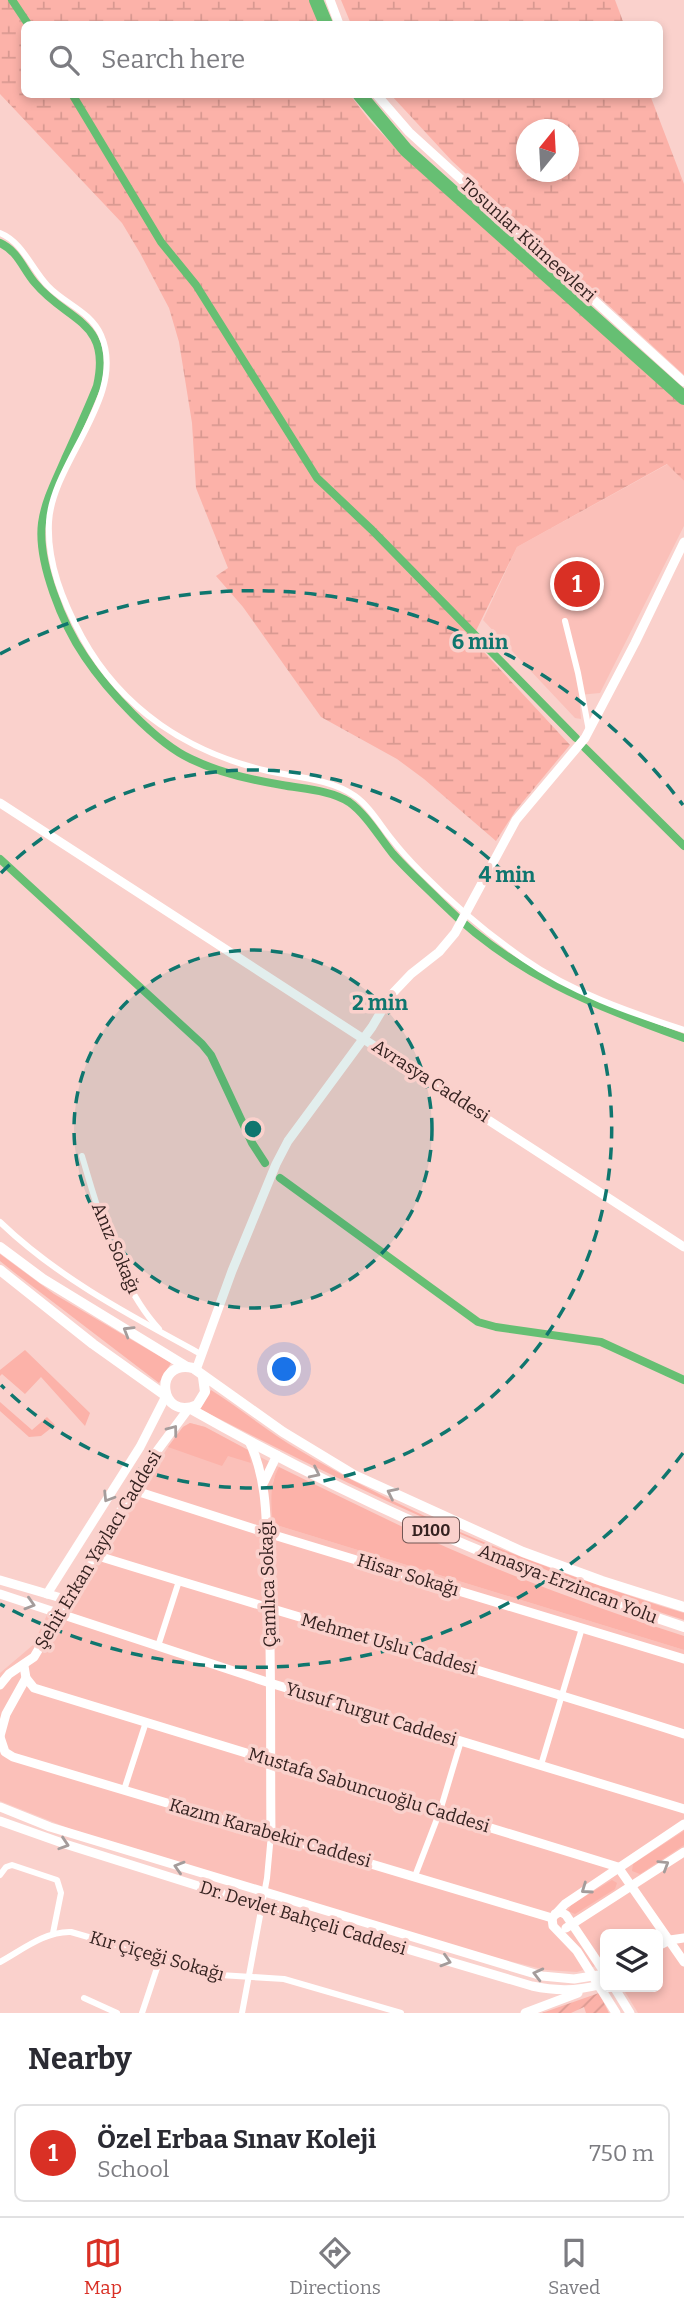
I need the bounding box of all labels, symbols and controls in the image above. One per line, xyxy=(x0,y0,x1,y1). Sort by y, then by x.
search box xyxy=(21,21,663,98)
icon: search xyxy=(45,41,83,79)
text: Search here xyxy=(101,44,245,75)
north arrow xyxy=(516,119,579,182)
street label: Tosunlar Kümeevleri xyxy=(456,173,600,307)
pin: 1 xyxy=(554,558,600,610)
text: 6 min xyxy=(452,629,509,655)
text: 4 min xyxy=(479,862,536,888)
text: 2 min xyxy=(352,990,408,1016)
street label: Avrasya Caddesi xyxy=(368,1035,494,1127)
centre of rings xyxy=(241,1117,265,1141)
street label: Anız Sokağı xyxy=(87,1199,145,1297)
one-way arrow xyxy=(123,1327,136,1340)
your location xyxy=(267,1352,301,1386)
one-way arrow xyxy=(164,1425,177,1437)
street label: Şehit Erkan Yaylacı Caddesi xyxy=(30,1447,166,1653)
one-way arrow xyxy=(308,1465,320,1479)
one-way arrow xyxy=(387,1488,399,1502)
one-way arrow xyxy=(103,1490,116,1503)
road number: D100 xyxy=(403,1518,459,1542)
street label: Çamlıca Sokağı xyxy=(255,1520,281,1648)
street label: Amasya-Erzincan Yolu xyxy=(475,1540,661,1628)
street label: Hisar Sokağı xyxy=(354,1549,462,1601)
one-way arrow xyxy=(24,1595,36,1610)
street label: Mehmet Uslu Caddesi xyxy=(299,1608,479,1680)
street label: Yusuf Turgut Caddesi xyxy=(283,1677,459,1751)
street label: Mustafa Sabuncuoğlu Caddesi xyxy=(246,1743,492,1837)
street label: Kazım Karabekir Caddesi xyxy=(167,1794,373,1872)
one-way arrow xyxy=(58,1835,70,1850)
one-way arrow xyxy=(173,1860,185,1875)
one-way arrow xyxy=(657,1860,670,1873)
street label: Dr. Devlet Bahçeli Caddesi xyxy=(197,1876,409,1960)
one-way arrow xyxy=(581,1881,594,1894)
street label: Kır Çiçeği Sokağı xyxy=(87,1926,227,1986)
map controls xyxy=(600,1929,663,1992)
button: layers xyxy=(600,1929,663,1992)
one-way arrow xyxy=(439,1953,451,1968)
one-way arrow xyxy=(532,1968,544,1982)
text: Nearby xyxy=(28,2041,132,2077)
text: Özel Erbaa Sınav Koleji xyxy=(97,2124,376,2155)
text: 1 xyxy=(48,2139,58,2167)
text: 750 m xyxy=(589,2139,654,2167)
text: School xyxy=(97,2155,169,2183)
tab: Map xyxy=(84,2234,122,2299)
tab: Directions xyxy=(289,2234,381,2299)
tab: Saved xyxy=(548,2234,600,2299)

